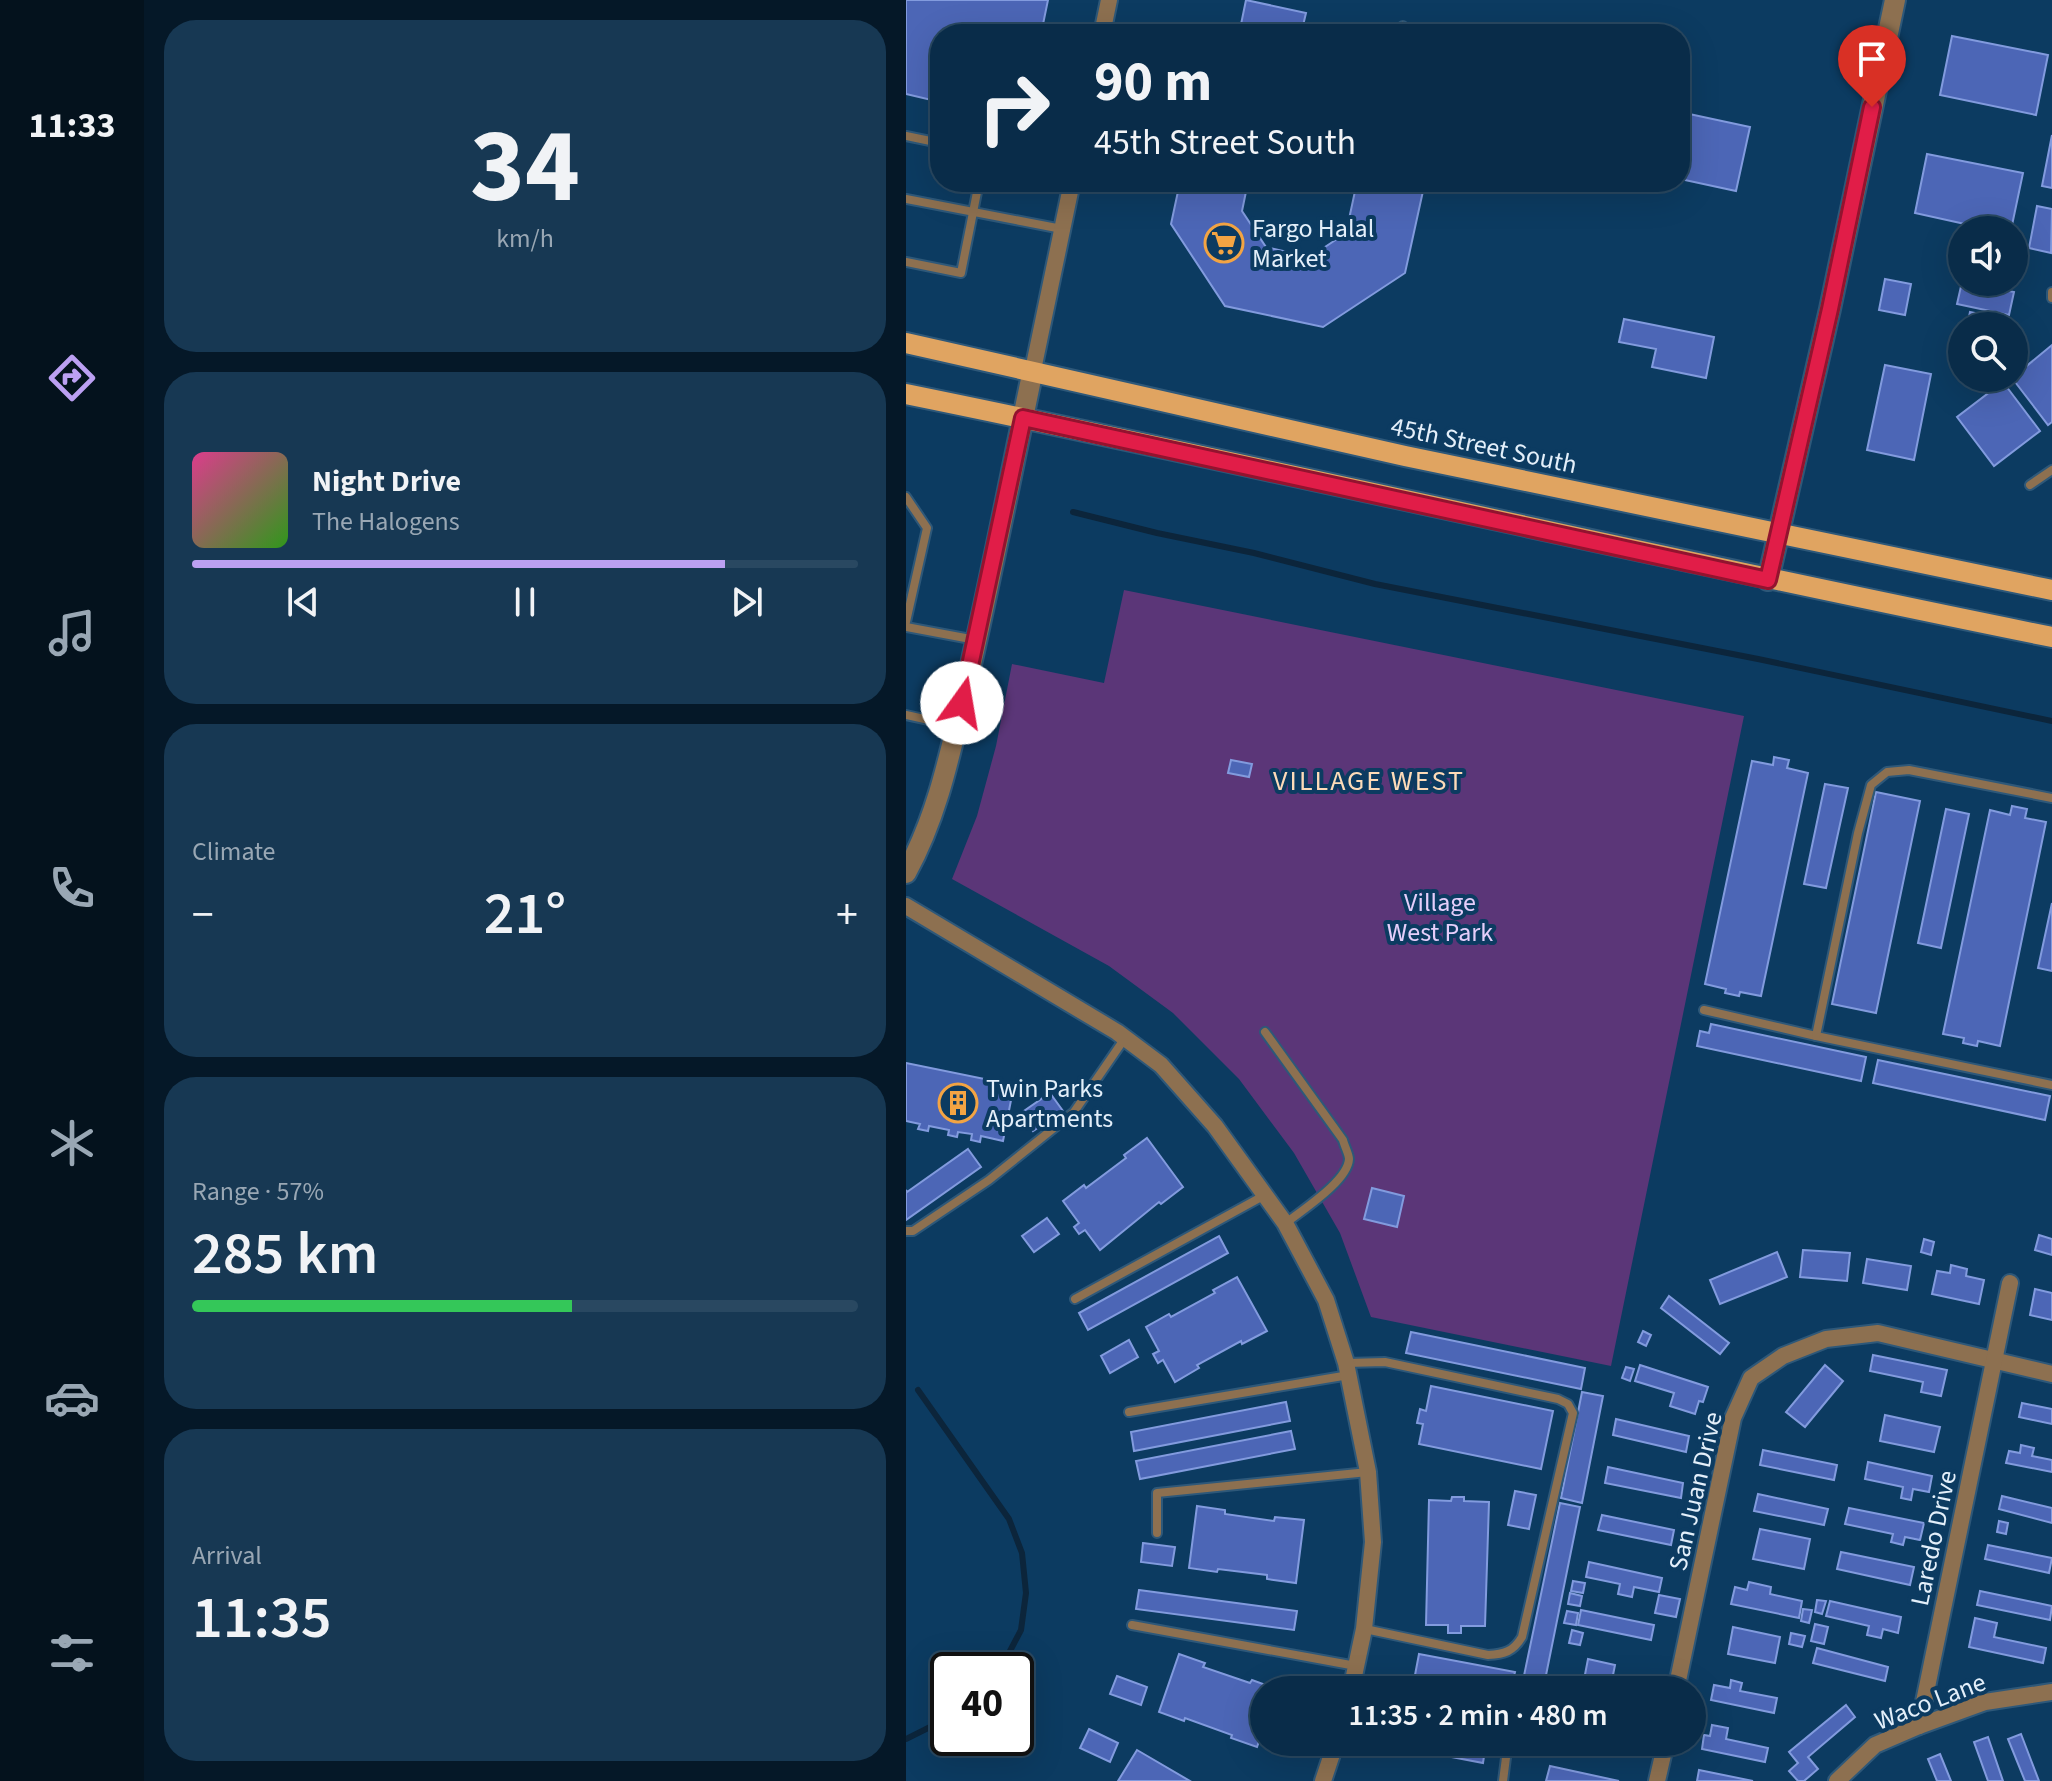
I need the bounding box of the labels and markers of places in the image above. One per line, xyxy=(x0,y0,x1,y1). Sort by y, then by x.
pin xyxy=(1838,25,1906,107)
place label: Fargo Halal Market xyxy=(1252,210,1374,277)
supermarket icon: Fargo Halal Market xyxy=(1203,222,1245,264)
place label: Twin Parks Apartments xyxy=(986,1070,1113,1137)
building icon: Twin Parks Apartments xyxy=(937,1082,979,1124)

